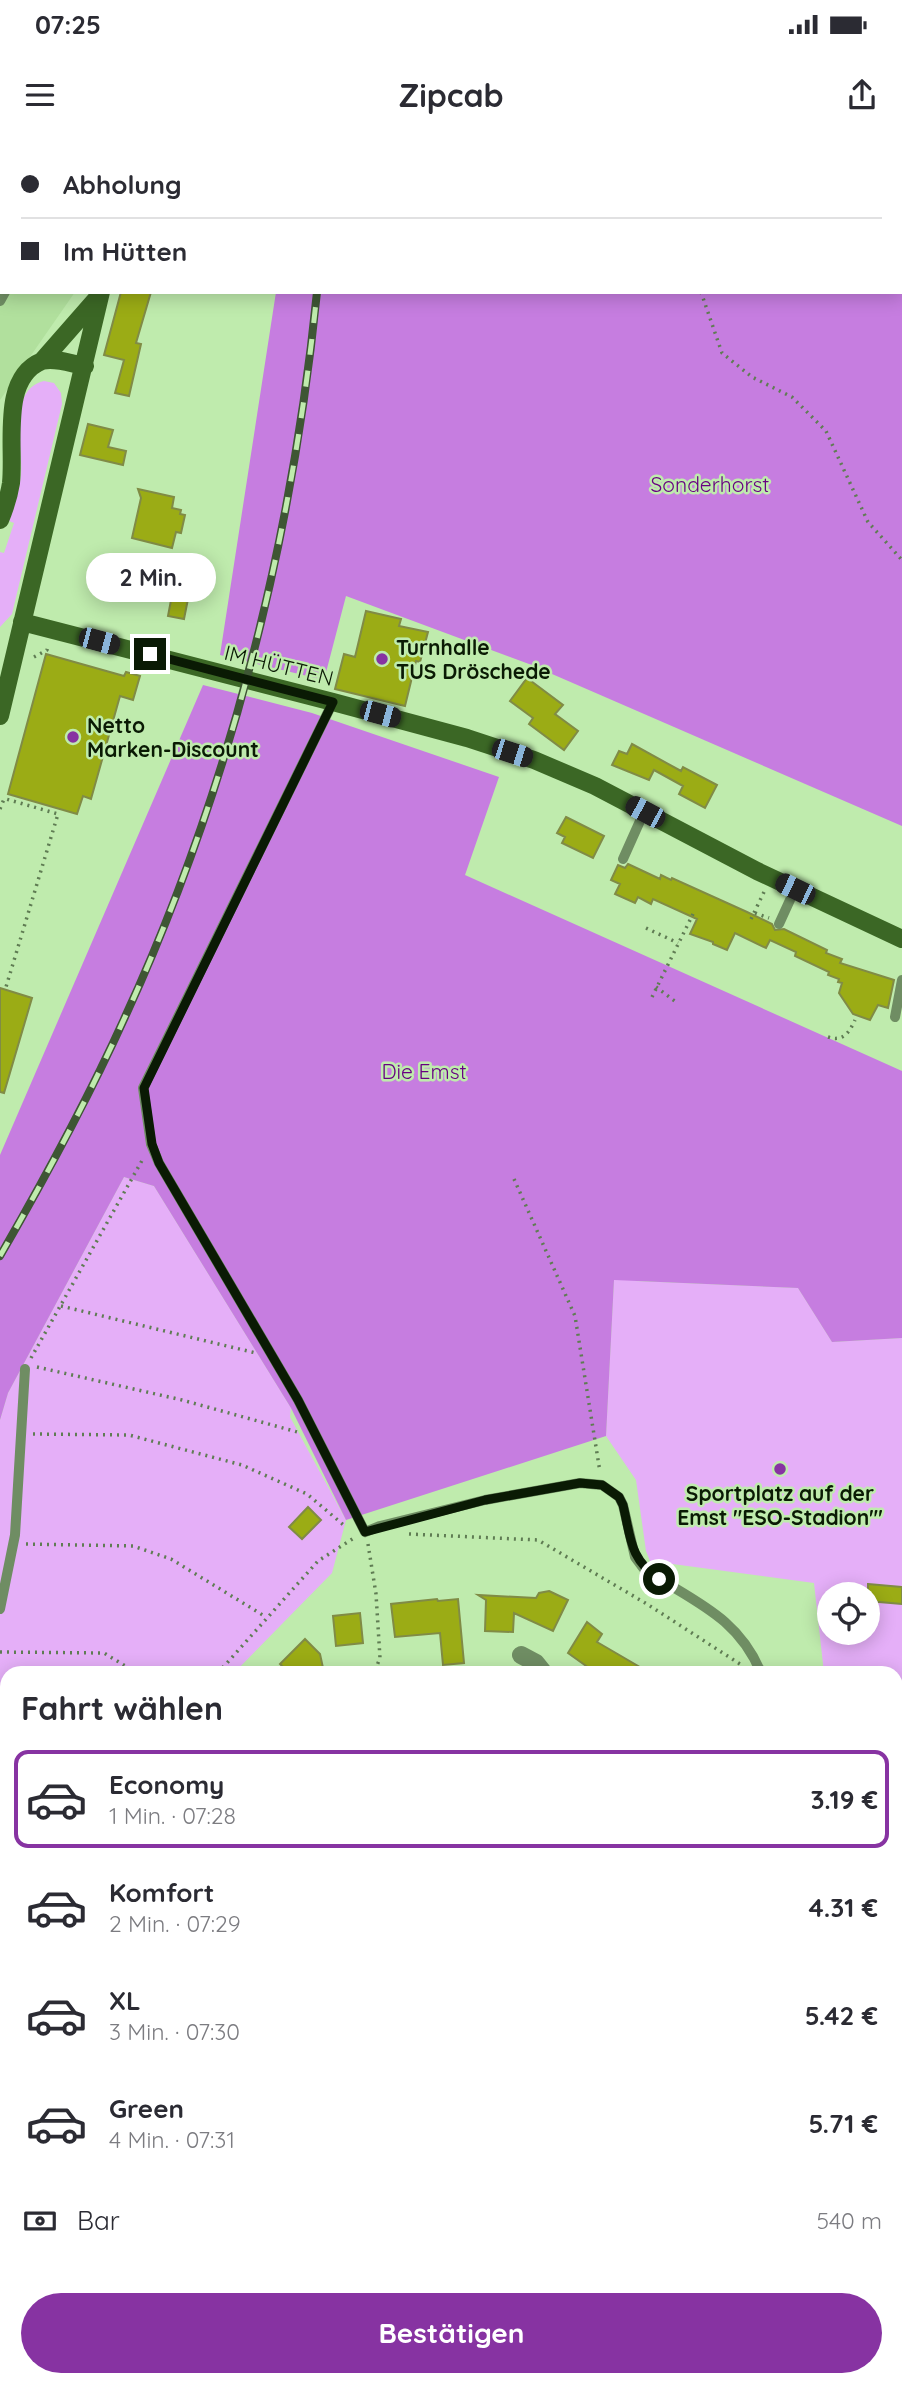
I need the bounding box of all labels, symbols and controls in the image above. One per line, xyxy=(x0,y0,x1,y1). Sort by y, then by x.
text: 07:25 xyxy=(35,8,101,41)
text: Zipcab xyxy=(398,75,504,115)
icon: menu xyxy=(21,76,59,114)
icon: share xyxy=(843,76,881,114)
text: Abholung xyxy=(63,168,182,201)
text: Im Hütten xyxy=(63,235,187,268)
park label: Sonderhorst xyxy=(651,471,769,497)
callout: 2 Min. xyxy=(85,552,215,602)
text: 2 Min. xyxy=(119,563,183,592)
car xyxy=(76,625,123,657)
place label: Turnhalle TUS Dröschede xyxy=(396,634,551,684)
route end xyxy=(134,638,166,670)
street label: IM HÜTTEN xyxy=(222,639,336,691)
marker: Turnhalle TUS Dröschede xyxy=(374,651,390,667)
car xyxy=(357,698,404,730)
place label: Netto Marken-Discount xyxy=(87,712,259,762)
marker: Netto Marken-Discount xyxy=(65,729,81,745)
car xyxy=(489,737,536,769)
car xyxy=(622,793,669,831)
car xyxy=(772,870,819,908)
park label: Die Emst xyxy=(381,1058,467,1084)
marker: Sportplatz auf der Emst "ESO-Stadion'" xyxy=(772,1461,788,1477)
place label: Sportplatz auf der Emst "ESO-Stadion'" xyxy=(677,1480,883,1530)
route start xyxy=(643,1563,675,1595)
map controls xyxy=(817,1582,880,1645)
button: locate xyxy=(817,1582,880,1645)
text: Fahrt wählen xyxy=(21,1688,223,1728)
icon: car xyxy=(25,1768,88,1831)
text: Economy xyxy=(109,1768,224,1801)
text: 3.19 € xyxy=(810,1783,878,1816)
text: 1 Min. · 07:28 xyxy=(109,1801,236,1830)
icon: car xyxy=(25,1876,88,1939)
text: Komfort xyxy=(109,1876,214,1909)
text: 4.31 € xyxy=(809,1891,878,1924)
text: 2 Min. · 07:29 xyxy=(109,1909,241,1938)
icon: car xyxy=(25,1984,88,2047)
text: XL xyxy=(109,1984,141,2017)
text: 5.42 € xyxy=(805,1999,878,2032)
text: 3 Min. · 07:30 xyxy=(109,2017,240,2046)
icon: car xyxy=(25,2092,88,2155)
text: Green xyxy=(109,2092,184,2125)
text: 5.71 € xyxy=(809,2107,878,2140)
text: 4 Min. · 07:31 xyxy=(109,2125,235,2154)
icon: cash xyxy=(21,2202,59,2240)
text: Bar xyxy=(77,2204,120,2237)
text: 540 m xyxy=(816,2206,882,2235)
button: Bestätigen xyxy=(21,2293,882,2373)

